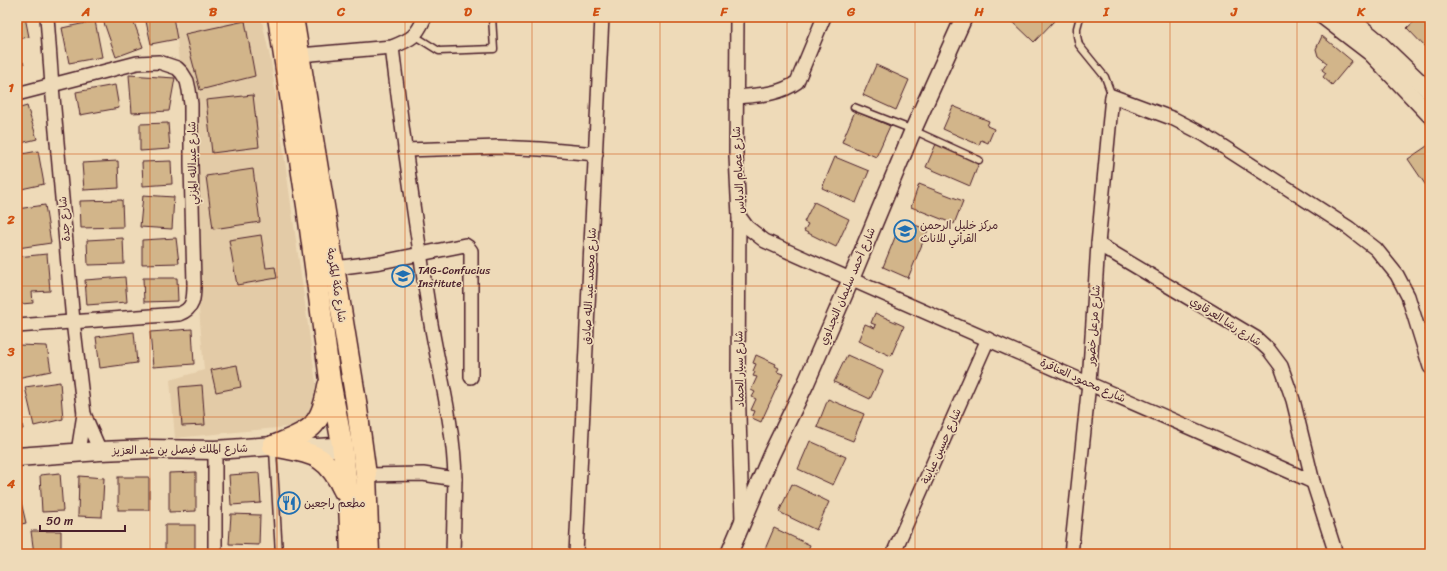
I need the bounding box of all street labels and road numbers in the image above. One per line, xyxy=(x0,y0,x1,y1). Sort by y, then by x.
street label: شارع عبدالله المزني xyxy=(182,121,204,205)
street label: شارع عصام الدباس xyxy=(727,126,750,214)
street label: شارع جدة xyxy=(53,196,76,242)
street label: شارع أحمد سليمان النجداوي xyxy=(814,224,881,348)
street label: شارع محمد عبد الله صادق xyxy=(577,227,602,345)
street label: شارع مكة المكرمة xyxy=(321,246,352,324)
street label: شارع مزعل خضور xyxy=(1081,284,1106,367)
street label: شارع رشا العرقاوي xyxy=(1186,292,1265,351)
street label: شارع سيار الحماد xyxy=(729,331,750,407)
street label: شارع محمود العناقرة xyxy=(1037,353,1129,408)
street label: شارع حسين عبابنة xyxy=(916,405,967,487)
street label: شارع الملك فيصل بن عبد العزيز xyxy=(111,439,248,460)

